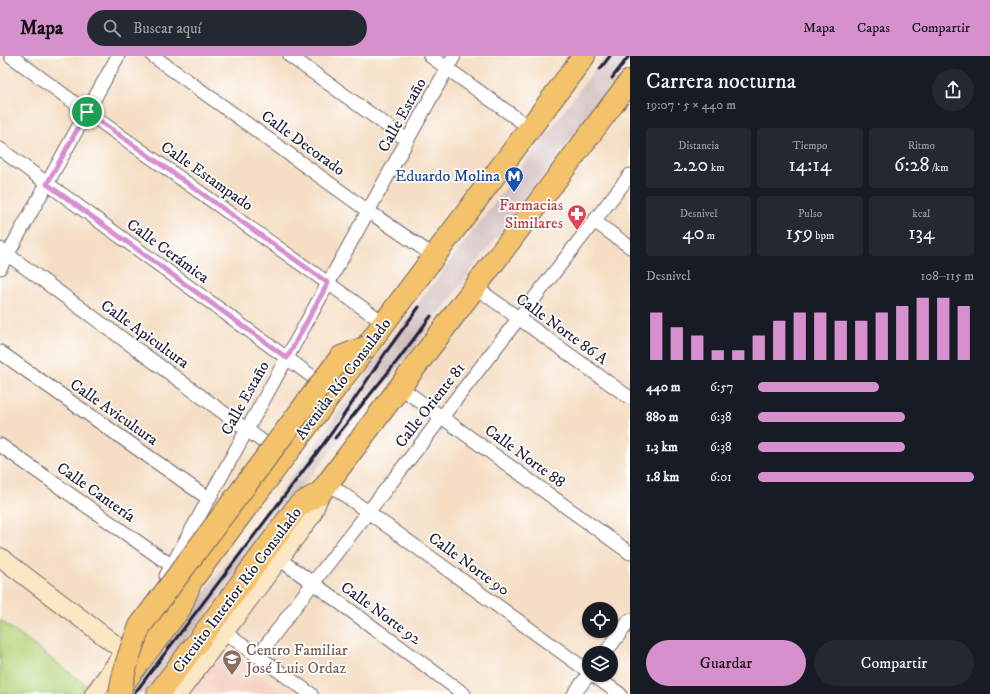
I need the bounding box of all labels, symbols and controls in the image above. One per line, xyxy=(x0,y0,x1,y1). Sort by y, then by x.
search box xyxy=(87,10,367,46)
text: Mapa xyxy=(20,17,63,40)
icon: search xyxy=(101,17,123,39)
text: Buscar aquí xyxy=(133,19,201,38)
text: Mapa xyxy=(803,19,835,37)
text: Capas xyxy=(857,19,890,37)
text: Compartir xyxy=(912,19,970,37)
text: Carrera nocturna xyxy=(646,68,796,95)
button: share xyxy=(932,69,974,111)
street label: Calle Estaño xyxy=(373,74,431,156)
pin xyxy=(70,95,104,129)
text: 19:07 · 5 × 440 m xyxy=(646,97,736,113)
icon: arrive xyxy=(76,101,98,123)
street label: Calle Decorado xyxy=(257,106,349,180)
street label: Calle Estampado xyxy=(157,137,257,215)
text: Distancia xyxy=(678,139,719,153)
text: Tiempo xyxy=(793,139,827,153)
text: Ritmo xyxy=(908,139,935,153)
text: 2.20 xyxy=(673,153,708,178)
text: 14:14 xyxy=(789,153,831,178)
text: 6:28 xyxy=(894,153,930,178)
text: km xyxy=(708,161,724,175)
text: /km xyxy=(930,161,949,175)
metro station icon: Eduardo Molina xyxy=(503,165,525,193)
place label: Eduardo Molina xyxy=(395,166,500,186)
place label: Farmacias Similares xyxy=(499,195,563,233)
pharmacy icon: Farmacias Similares xyxy=(566,203,588,231)
text: Desnivel xyxy=(680,207,718,221)
text: Pulso xyxy=(798,207,822,221)
text: kcal xyxy=(912,207,930,221)
street label: Calle Cerámica xyxy=(123,214,213,288)
text: 40 xyxy=(682,221,704,246)
text: 159 xyxy=(786,221,813,246)
text: 134 xyxy=(908,221,934,246)
text: m xyxy=(704,229,715,243)
text: bpm xyxy=(813,229,834,243)
text: Desnivel xyxy=(646,268,691,284)
text: 108–115 m xyxy=(920,268,974,284)
street label: Calle Norte 86 A xyxy=(512,289,612,370)
street label: Calle Apicultura xyxy=(97,295,193,373)
street label: Avenida Río Consulado xyxy=(291,314,395,444)
street label: Calle Estaño xyxy=(216,357,274,439)
street label: Calle Oriente 81 xyxy=(391,358,469,452)
street label: Calle Avicultura xyxy=(66,374,162,450)
text: 440 m xyxy=(646,379,681,395)
text: 6:57 xyxy=(710,379,733,395)
text: 880 m xyxy=(646,409,679,425)
text: 6:38 xyxy=(710,409,732,425)
street label: Calle Norte 88 xyxy=(481,420,569,492)
text: 1.3 km xyxy=(646,439,678,455)
text: 6:38 xyxy=(710,439,732,455)
street label: Calle Cantería xyxy=(53,458,139,527)
text: 1.8 km xyxy=(646,469,679,485)
text: 6:01 xyxy=(710,469,732,485)
street label: Circuito Interior Río Consulado xyxy=(168,503,306,677)
street label: Calle Norte 90 xyxy=(425,528,513,600)
street label: Calle Norte 92 xyxy=(337,577,425,649)
map controls xyxy=(582,602,618,682)
button: locate xyxy=(582,602,618,638)
place label: Centro Familiar José Luis Ordaz xyxy=(244,640,348,678)
button: Guardar xyxy=(646,640,806,686)
button: Compartir xyxy=(814,640,974,686)
button: layers xyxy=(582,646,618,682)
school or university icon: Centro Familiar José Luis Ordaz xyxy=(221,648,243,676)

